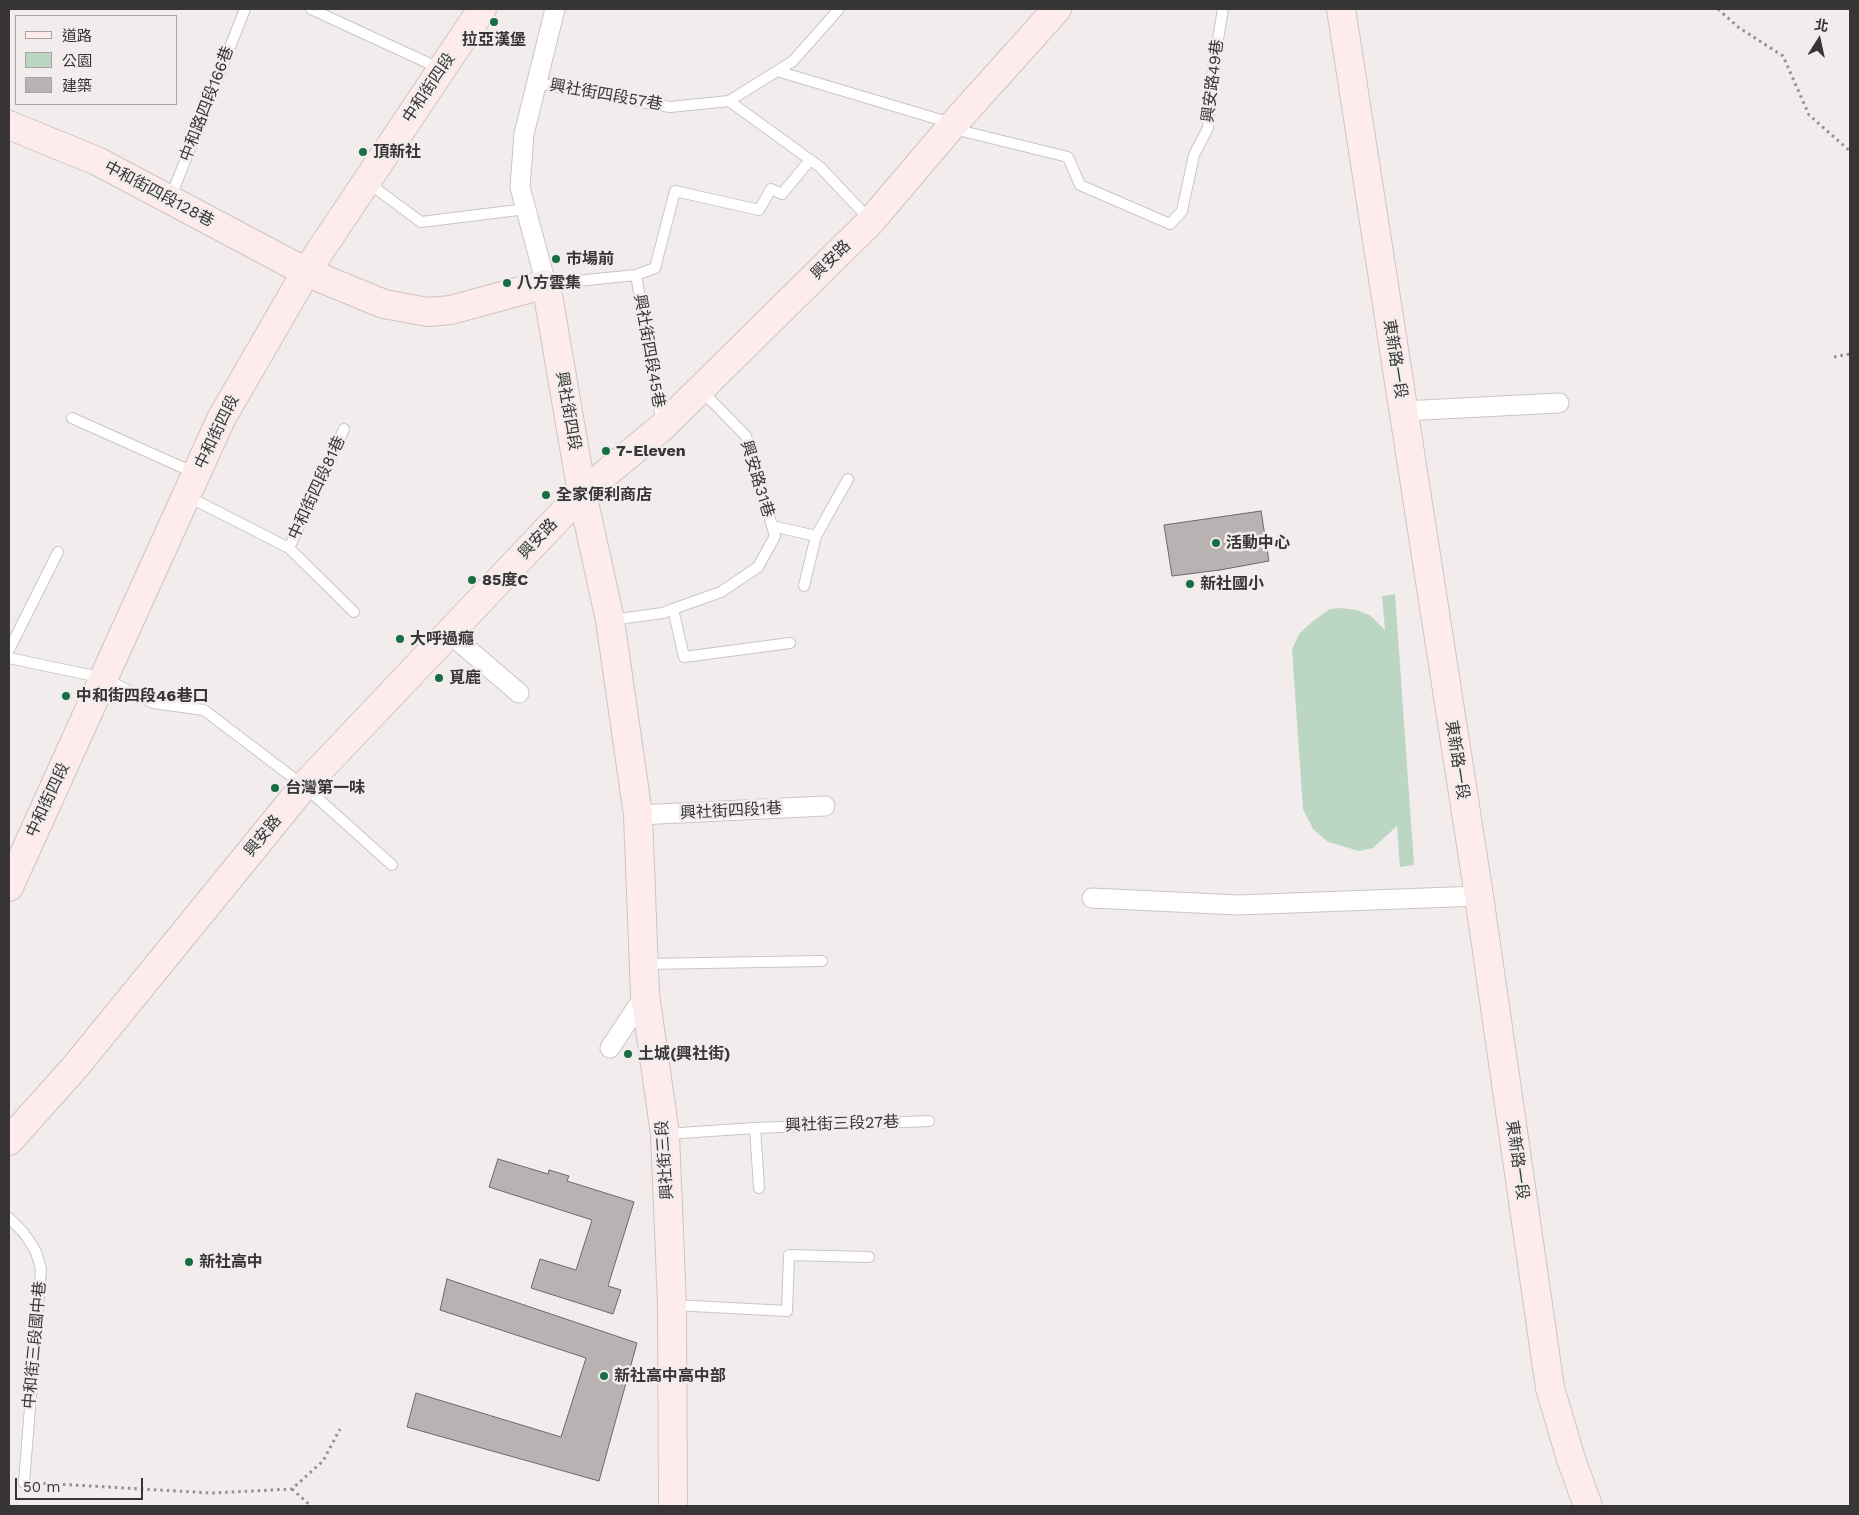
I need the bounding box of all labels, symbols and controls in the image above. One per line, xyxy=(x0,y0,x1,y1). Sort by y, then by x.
legend xyxy=(15,15,178,105)
north arrow xyxy=(1794,15,1844,65)
marker: 拉亞漢堡 xyxy=(488,16,500,28)
text: 北 xyxy=(1813,16,1830,34)
text: 道路 xyxy=(62,27,92,45)
place label: 拉亞漢堡 xyxy=(462,30,526,50)
street label: 興安路49巷 xyxy=(1198,38,1228,124)
street label: 中和路四段166巷 xyxy=(176,44,238,164)
street label: 中和街四段 xyxy=(399,49,459,127)
text: 公園 xyxy=(62,52,92,70)
street label: 興社街四段57巷 xyxy=(548,76,664,114)
text: 建築 xyxy=(62,77,92,95)
place label: 頂新社 xyxy=(373,142,421,162)
marker: 頂新社 xyxy=(357,146,369,158)
street label: 中和街四段128巷 xyxy=(101,157,217,231)
street label: 興安路 xyxy=(807,236,855,284)
place label: 市場前 xyxy=(566,249,614,269)
marker: 市場前 xyxy=(550,253,562,265)
place label: 八方雲集 xyxy=(517,273,581,293)
marker: 八方雲集 xyxy=(501,277,513,289)
street label: 興社街四段45巷 xyxy=(630,293,668,409)
street label: 東新路一段 xyxy=(1379,318,1411,400)
street label: 興社街四段 xyxy=(552,370,584,452)
street label: 中和街四段 xyxy=(191,392,243,472)
street label: 中和街四段81巷 xyxy=(285,433,349,543)
street label: 興安路31巷 xyxy=(736,438,778,520)
place label: 7-Eleven xyxy=(616,441,686,461)
marker: 7-Eleven xyxy=(600,445,612,457)
place label: 全家便利商店 xyxy=(556,485,652,505)
marker: 全家便利商店 xyxy=(540,489,552,501)
street label: 興安路 xyxy=(515,515,561,563)
place label: 活動中心 xyxy=(1226,533,1290,553)
marker: 活動中心 xyxy=(1210,537,1222,549)
place label: 85度C xyxy=(482,570,528,590)
marker: 85度C xyxy=(466,574,478,586)
place label: 新社國小 xyxy=(1200,574,1264,594)
marker: 新社國小 xyxy=(1184,578,1196,590)
place label: 大呼過癮 xyxy=(410,629,474,649)
marker: 大呼過癮 xyxy=(394,633,406,645)
place label: 覓鹿 xyxy=(449,668,481,688)
marker: 覓鹿 xyxy=(433,672,445,684)
place label: 中和街四段46巷口 xyxy=(76,686,208,706)
marker: 中和街四段46巷口 xyxy=(60,690,72,702)
street label: 東新路一段 xyxy=(1441,719,1473,801)
street label: 中和街四段 xyxy=(22,760,74,840)
place label: 台灣第一味 xyxy=(285,778,365,798)
marker: 台灣第一味 xyxy=(269,782,281,794)
street label: 興社街四段1巷 xyxy=(679,799,783,823)
street label: 興安路 xyxy=(240,811,286,861)
place label: 土城(興社街) xyxy=(638,1044,731,1064)
marker: 土城(興社街) xyxy=(622,1048,634,1060)
street label: 興社街三段27巷 xyxy=(785,1112,899,1136)
street label: 興社街三段 xyxy=(653,1119,677,1201)
street label: 東新路一段 xyxy=(1502,1119,1532,1201)
place label: 新社高中 xyxy=(199,1252,263,1272)
marker: 新社高中 xyxy=(183,1256,195,1268)
street label: 中和街三段國中巷 xyxy=(20,1280,50,1410)
place label: 新社高中高中部 xyxy=(614,1366,726,1386)
marker: 新社高中高中部 xyxy=(598,1370,610,1382)
scale bar xyxy=(18,1468,145,1500)
text: 50 m xyxy=(23,1478,60,1496)

